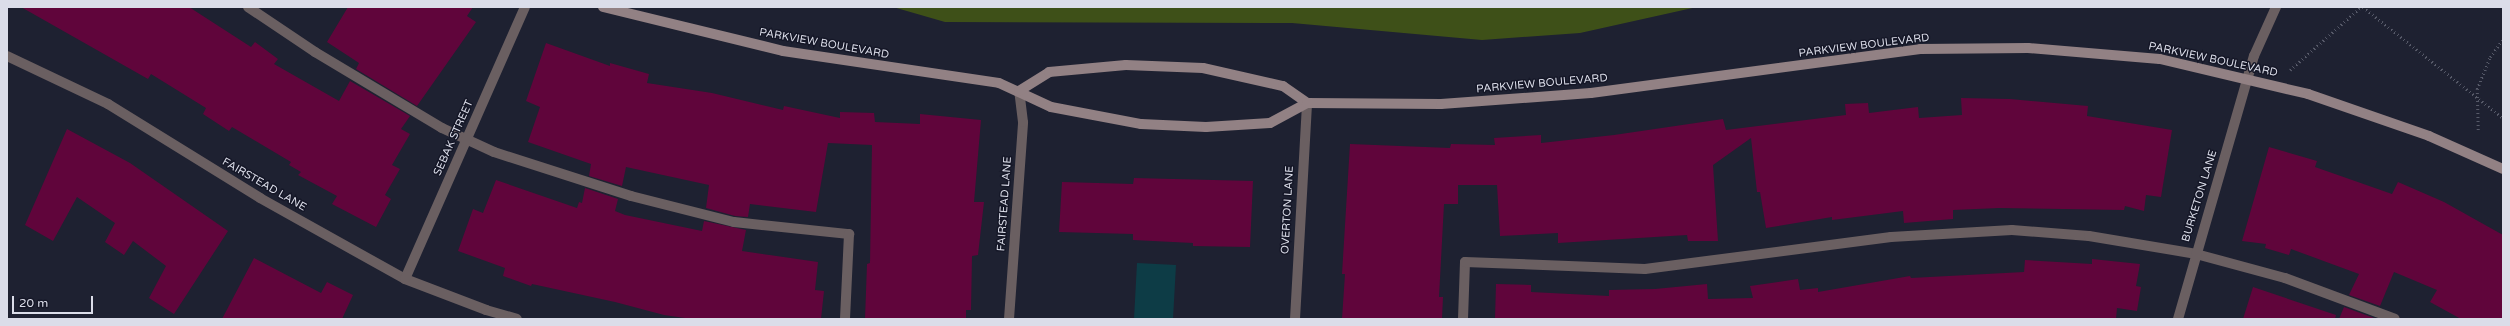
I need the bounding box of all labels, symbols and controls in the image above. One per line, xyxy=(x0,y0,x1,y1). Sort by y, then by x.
street label: PARKVIEW BOULEVARD xyxy=(758,26,890,62)
street label: PARKVIEW BOULEVARD xyxy=(1798,31,1930,61)
street label: PARKVIEW BOULEVARD xyxy=(2147,40,2279,80)
street label: PARKVIEW BOULEVARD xyxy=(1476,72,1608,96)
street label: SEBAK STREET xyxy=(431,98,477,178)
street label: BURKETON LANE xyxy=(2180,148,2220,244)
street label: FAIRSTEAD LANE xyxy=(220,156,308,214)
street label: FAIRSTEAD LANE xyxy=(995,156,1015,252)
street label: OVERTON LANE xyxy=(1279,165,1297,255)
scale bar xyxy=(14,288,95,314)
text: 20 m xyxy=(19,296,48,310)

